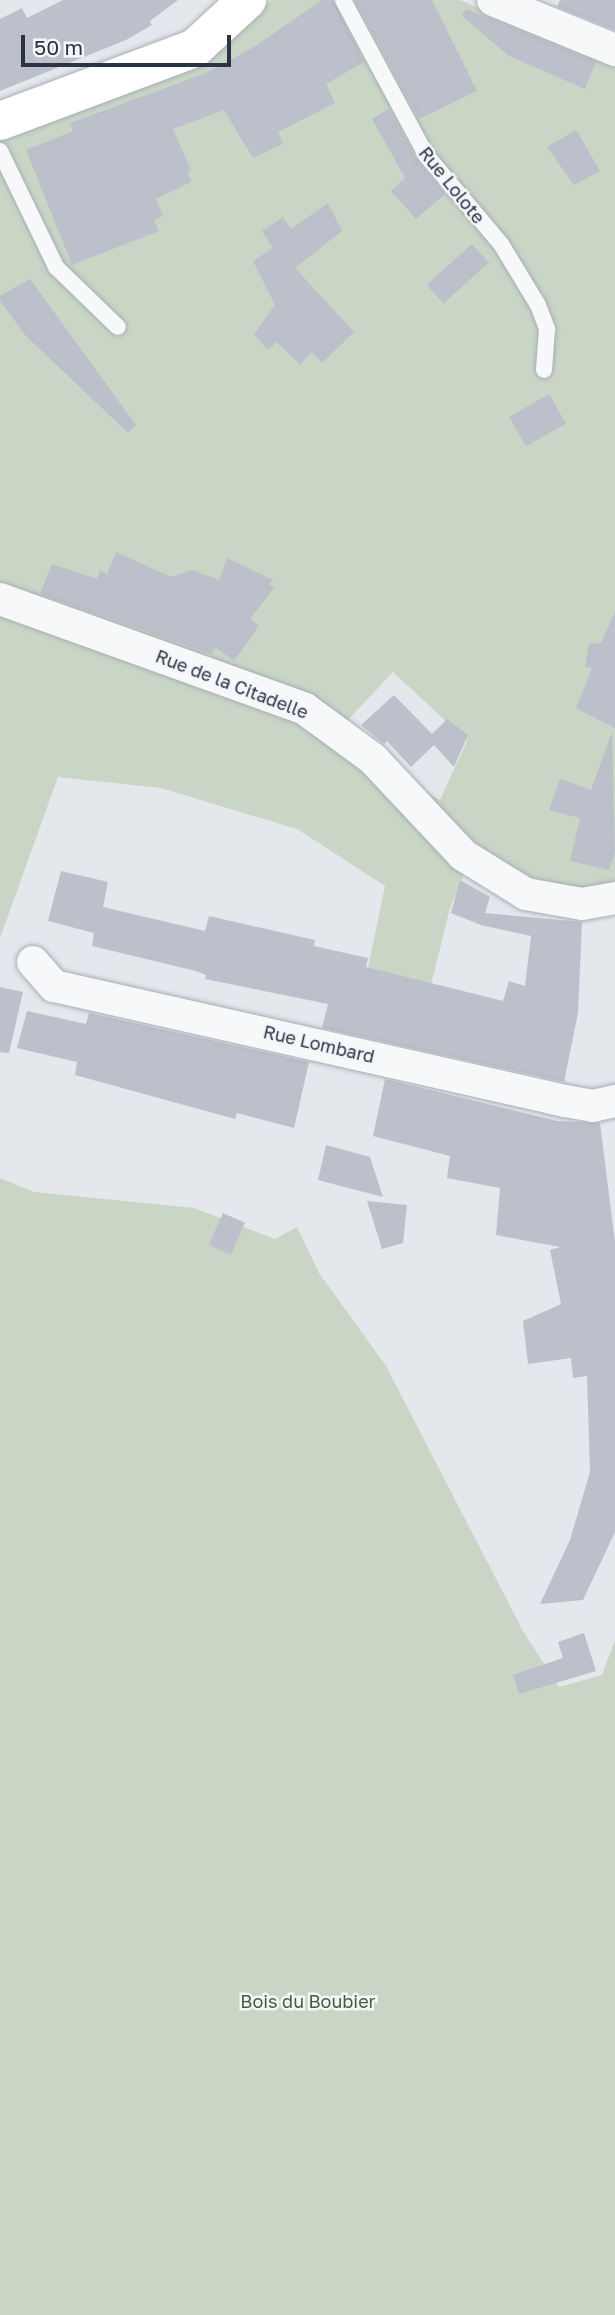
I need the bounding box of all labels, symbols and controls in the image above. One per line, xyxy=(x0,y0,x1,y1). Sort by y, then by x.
scale bar xyxy=(24,21,234,65)
text: 50 m xyxy=(34,34,83,60)
street label: Rue Lolote xyxy=(414,142,490,228)
street label: Rue de la Citadelle xyxy=(153,645,311,723)
street label: Rue Lombard xyxy=(261,1021,377,1067)
park label: Bois du Boubier xyxy=(240,1990,376,2012)

